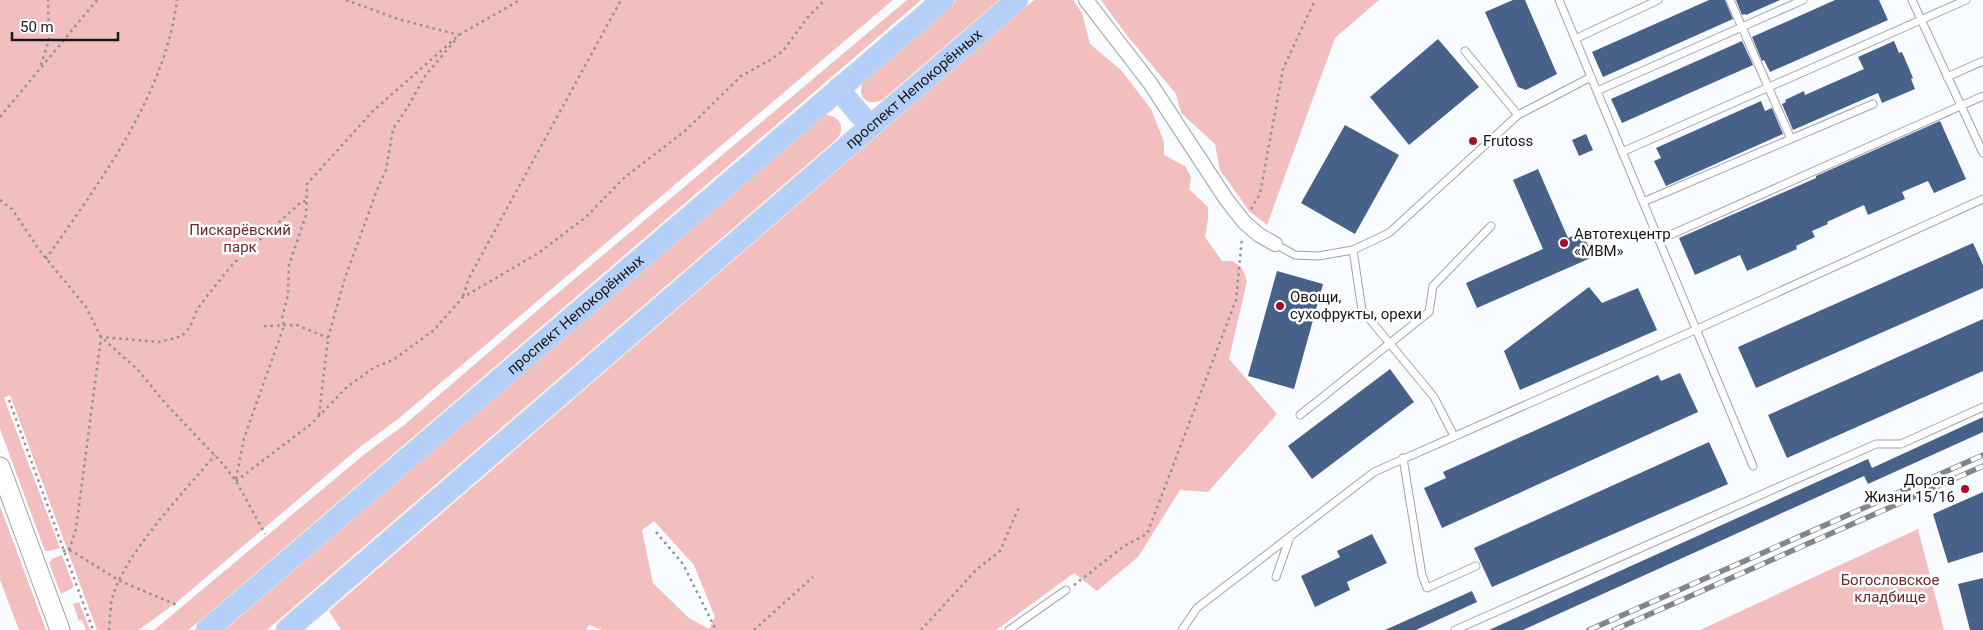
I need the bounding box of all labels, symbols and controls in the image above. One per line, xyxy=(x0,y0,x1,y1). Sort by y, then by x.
scale bar xyxy=(12,10,119,42)
text: 50 m xyxy=(20,18,54,36)
street label: проспект Непокорённых xyxy=(842,25,986,153)
place label: Frutoss xyxy=(1483,132,1533,150)
marker: Frutoss xyxy=(1467,135,1479,147)
park label: Пискарёвский парк xyxy=(189,221,291,256)
place label: Автотехцентр «МВМ» xyxy=(1574,225,1671,260)
marker: Автотехцентр «МВМ» xyxy=(1558,237,1570,249)
street label: проспект Непокорённых xyxy=(503,251,648,378)
place label: Овощи, сухофрукты, орехи xyxy=(1290,288,1422,323)
marker: Овощи, сухофрукты, орехи xyxy=(1274,300,1286,312)
place label: Дорога Жизни 15/16 xyxy=(1864,471,1955,506)
marker: Дорога Жизни 15/16 xyxy=(1959,483,1971,495)
park label: Богословское кладбище xyxy=(1841,571,1939,606)

